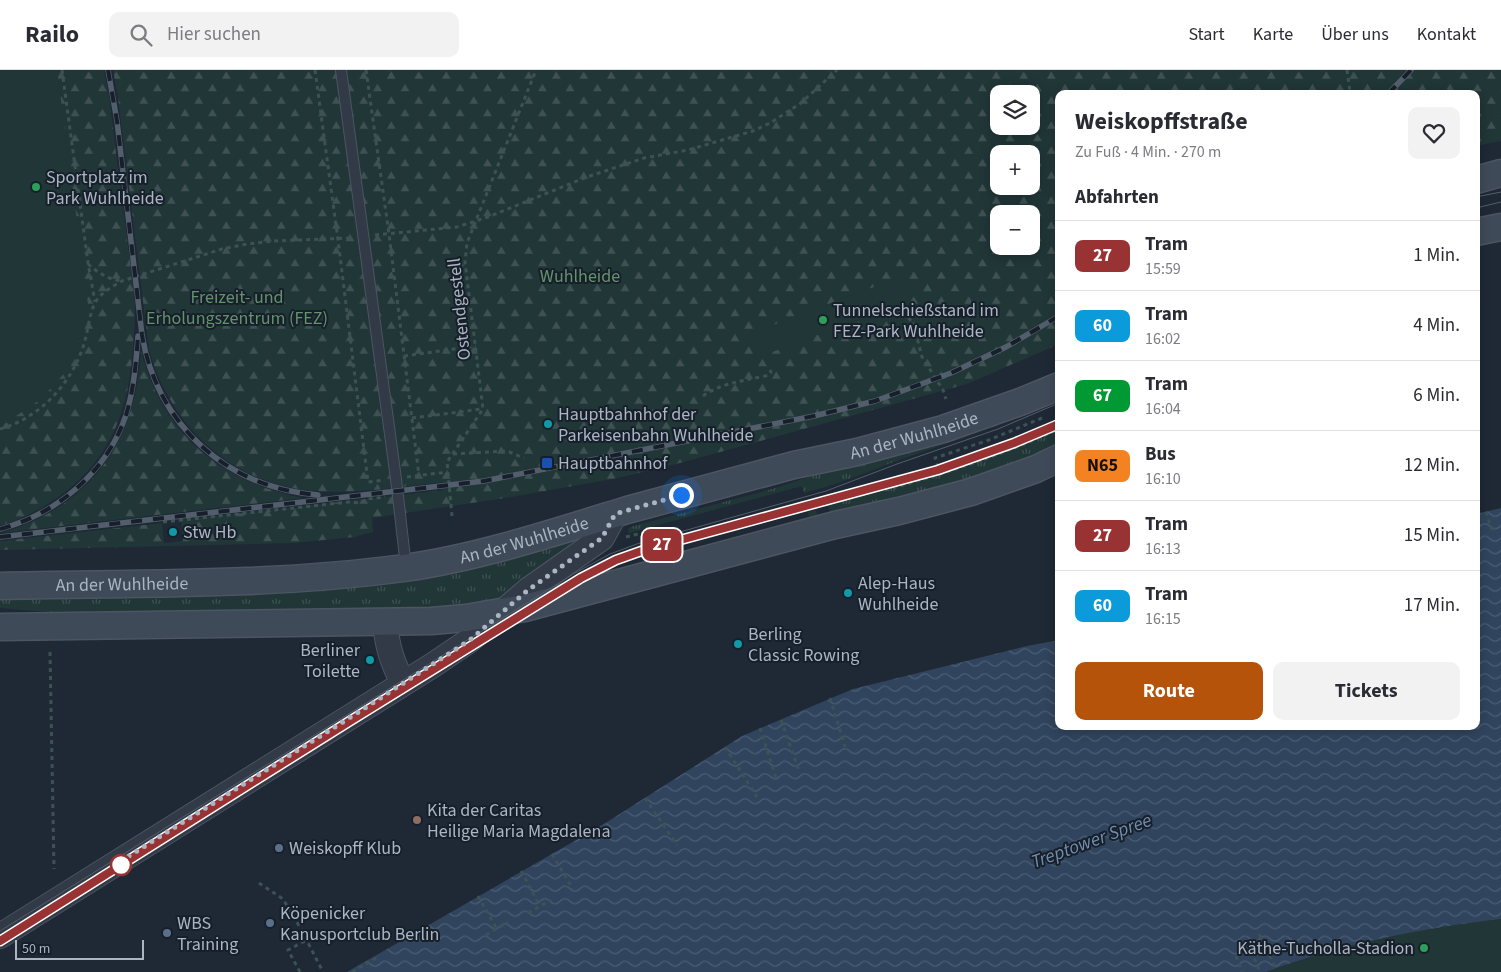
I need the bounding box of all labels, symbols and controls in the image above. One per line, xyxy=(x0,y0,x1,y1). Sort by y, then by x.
search box xyxy=(109,12,459,57)
text: Railo xyxy=(25,17,79,52)
icon: search xyxy=(127,21,155,49)
text: Hier suchen xyxy=(167,21,261,48)
text: Start xyxy=(1188,22,1225,47)
text: Karte xyxy=(1253,22,1293,47)
text: Über uns xyxy=(1321,22,1389,47)
text: Kontakt xyxy=(1417,22,1476,47)
map controls xyxy=(990,85,1040,255)
button: layers xyxy=(990,85,1040,135)
text: Weiskopffstraße xyxy=(1075,104,1248,139)
button: heart xyxy=(1408,107,1460,159)
text: Zu Fuß · 4 Min. · 270 m xyxy=(1075,141,1221,163)
button: + xyxy=(990,145,1040,195)
place label: Sportplatz im Park Wuhlheide xyxy=(46,165,164,211)
marker: Sportplatz im Park Wuhlheide xyxy=(30,181,42,193)
text: Abfahrten xyxy=(1075,184,1159,211)
button: − xyxy=(990,205,1040,255)
text: Tram xyxy=(1145,231,1188,258)
text: 1 Min. xyxy=(1413,242,1460,269)
text: 27 xyxy=(1093,243,1112,268)
street label: Ostendgestell xyxy=(442,257,477,361)
text: 15:59 xyxy=(1145,258,1181,280)
park label: Wuhlheide xyxy=(540,264,620,289)
park label: Freizeit- und Erholungszentrum (FEZ) xyxy=(146,285,328,331)
place label: Tunnelschießstand im FEZ-Park Wuhlheide xyxy=(833,298,999,344)
text: Tram xyxy=(1145,301,1188,328)
text: 4 Min. xyxy=(1413,312,1460,339)
text: 60 xyxy=(1093,313,1112,338)
marker: Tunnelschießstand im FEZ-Park Wuhlheide xyxy=(817,314,829,326)
text: 16:02 xyxy=(1145,328,1181,350)
text: Tram xyxy=(1145,371,1188,398)
text: 6 Min. xyxy=(1413,382,1460,409)
text: 67 xyxy=(1093,383,1112,408)
text: 16:04 xyxy=(1145,398,1181,420)
place label: Hauptbahnhof der Parkeisenbahn Wuhlheide xyxy=(558,402,753,448)
street label: An der Wuhlheide xyxy=(848,406,982,466)
marker: Hauptbahnhof der Parkeisenbahn Wuhlheide xyxy=(542,418,554,430)
text: Bus xyxy=(1145,441,1176,468)
place label: Hauptbahnhof xyxy=(558,451,668,476)
text: 12 Min. xyxy=(1404,452,1460,479)
text: N65 xyxy=(1087,453,1118,478)
marker: Hauptbahnhof xyxy=(540,456,554,470)
text: 16:10 xyxy=(1145,468,1181,490)
your location xyxy=(669,483,694,508)
street label: An der Wuhlheide xyxy=(457,511,592,570)
text: Tram xyxy=(1145,511,1188,538)
place label: Stw Hb xyxy=(183,520,237,545)
text: 15 Min. xyxy=(1404,522,1460,549)
text: 27 xyxy=(1093,523,1112,548)
marker: Stw Hb xyxy=(167,526,179,538)
line badge: 27 xyxy=(640,529,684,561)
text: 27 xyxy=(652,532,672,557)
text: 16:13 xyxy=(1145,538,1181,560)
street label: An der Wuhlheide xyxy=(56,571,189,598)
place label: Alep-Haus Wuhlheide xyxy=(858,571,938,617)
text: Tram xyxy=(1145,581,1188,608)
marker: Alep-Haus Wuhlheide xyxy=(842,587,854,599)
text: 17 Min. xyxy=(1404,592,1460,619)
text: 60 xyxy=(1093,593,1112,618)
text: 16:15 xyxy=(1145,608,1181,630)
place label: Berling Classic Rowing xyxy=(748,622,859,668)
place label: Berliner Toilette xyxy=(300,638,361,684)
marker: Berling Classic Rowing xyxy=(732,638,744,650)
marker: Berliner Toilette xyxy=(364,654,376,666)
button: Route xyxy=(1075,662,1263,720)
button: Tickets xyxy=(1273,662,1460,720)
place label: Kita der Caritas Heilige Maria Magdalena xyxy=(427,798,610,844)
water label: Treptower Spree xyxy=(1027,807,1156,876)
marker: Kita der Caritas Heilige Maria Magdalena xyxy=(411,814,423,826)
place label: Weiskopff Klub xyxy=(289,836,401,861)
marker: Weiskopff Klub xyxy=(273,842,285,854)
unlabelled marker xyxy=(110,854,132,876)
place label: Köpenicker Kanusportclub Berlin xyxy=(280,901,439,947)
place label: WBS Training xyxy=(177,911,238,957)
marker: Köpenicker Kanusportclub Berlin xyxy=(264,917,276,929)
marker: WBS Training xyxy=(161,927,173,939)
place label: Käthe-Tucholla-Stadion xyxy=(1237,936,1414,961)
scale bar xyxy=(15,937,144,960)
text: 50 m xyxy=(22,939,50,959)
marker: Käthe-Tucholla-Stadion xyxy=(1418,942,1430,954)

